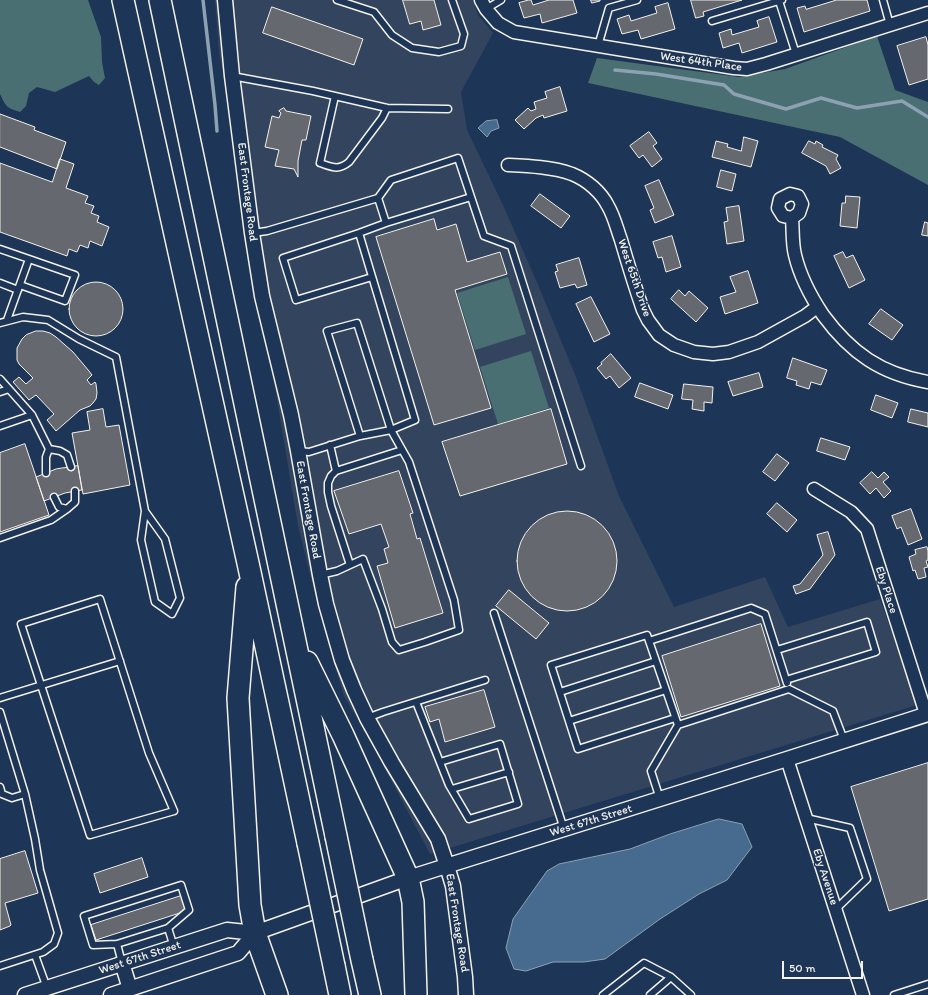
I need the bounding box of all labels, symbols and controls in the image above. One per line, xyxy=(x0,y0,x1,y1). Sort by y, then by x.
street label: West 64th Place xyxy=(659,49,743,75)
street label: East Frontage Road xyxy=(234,142,260,242)
street label: West 65th Drive xyxy=(614,237,654,319)
street label: East Frontage Road xyxy=(292,460,324,560)
street label: Eby Place xyxy=(872,565,900,615)
street label: West 67th Street xyxy=(548,802,634,840)
street label: Eby Avenue xyxy=(809,847,841,907)
street label: East Frontage Road xyxy=(442,873,472,973)
street label: West 67th Street xyxy=(97,938,183,978)
scale bar xyxy=(784,953,865,979)
text: 50 m xyxy=(789,961,815,975)

